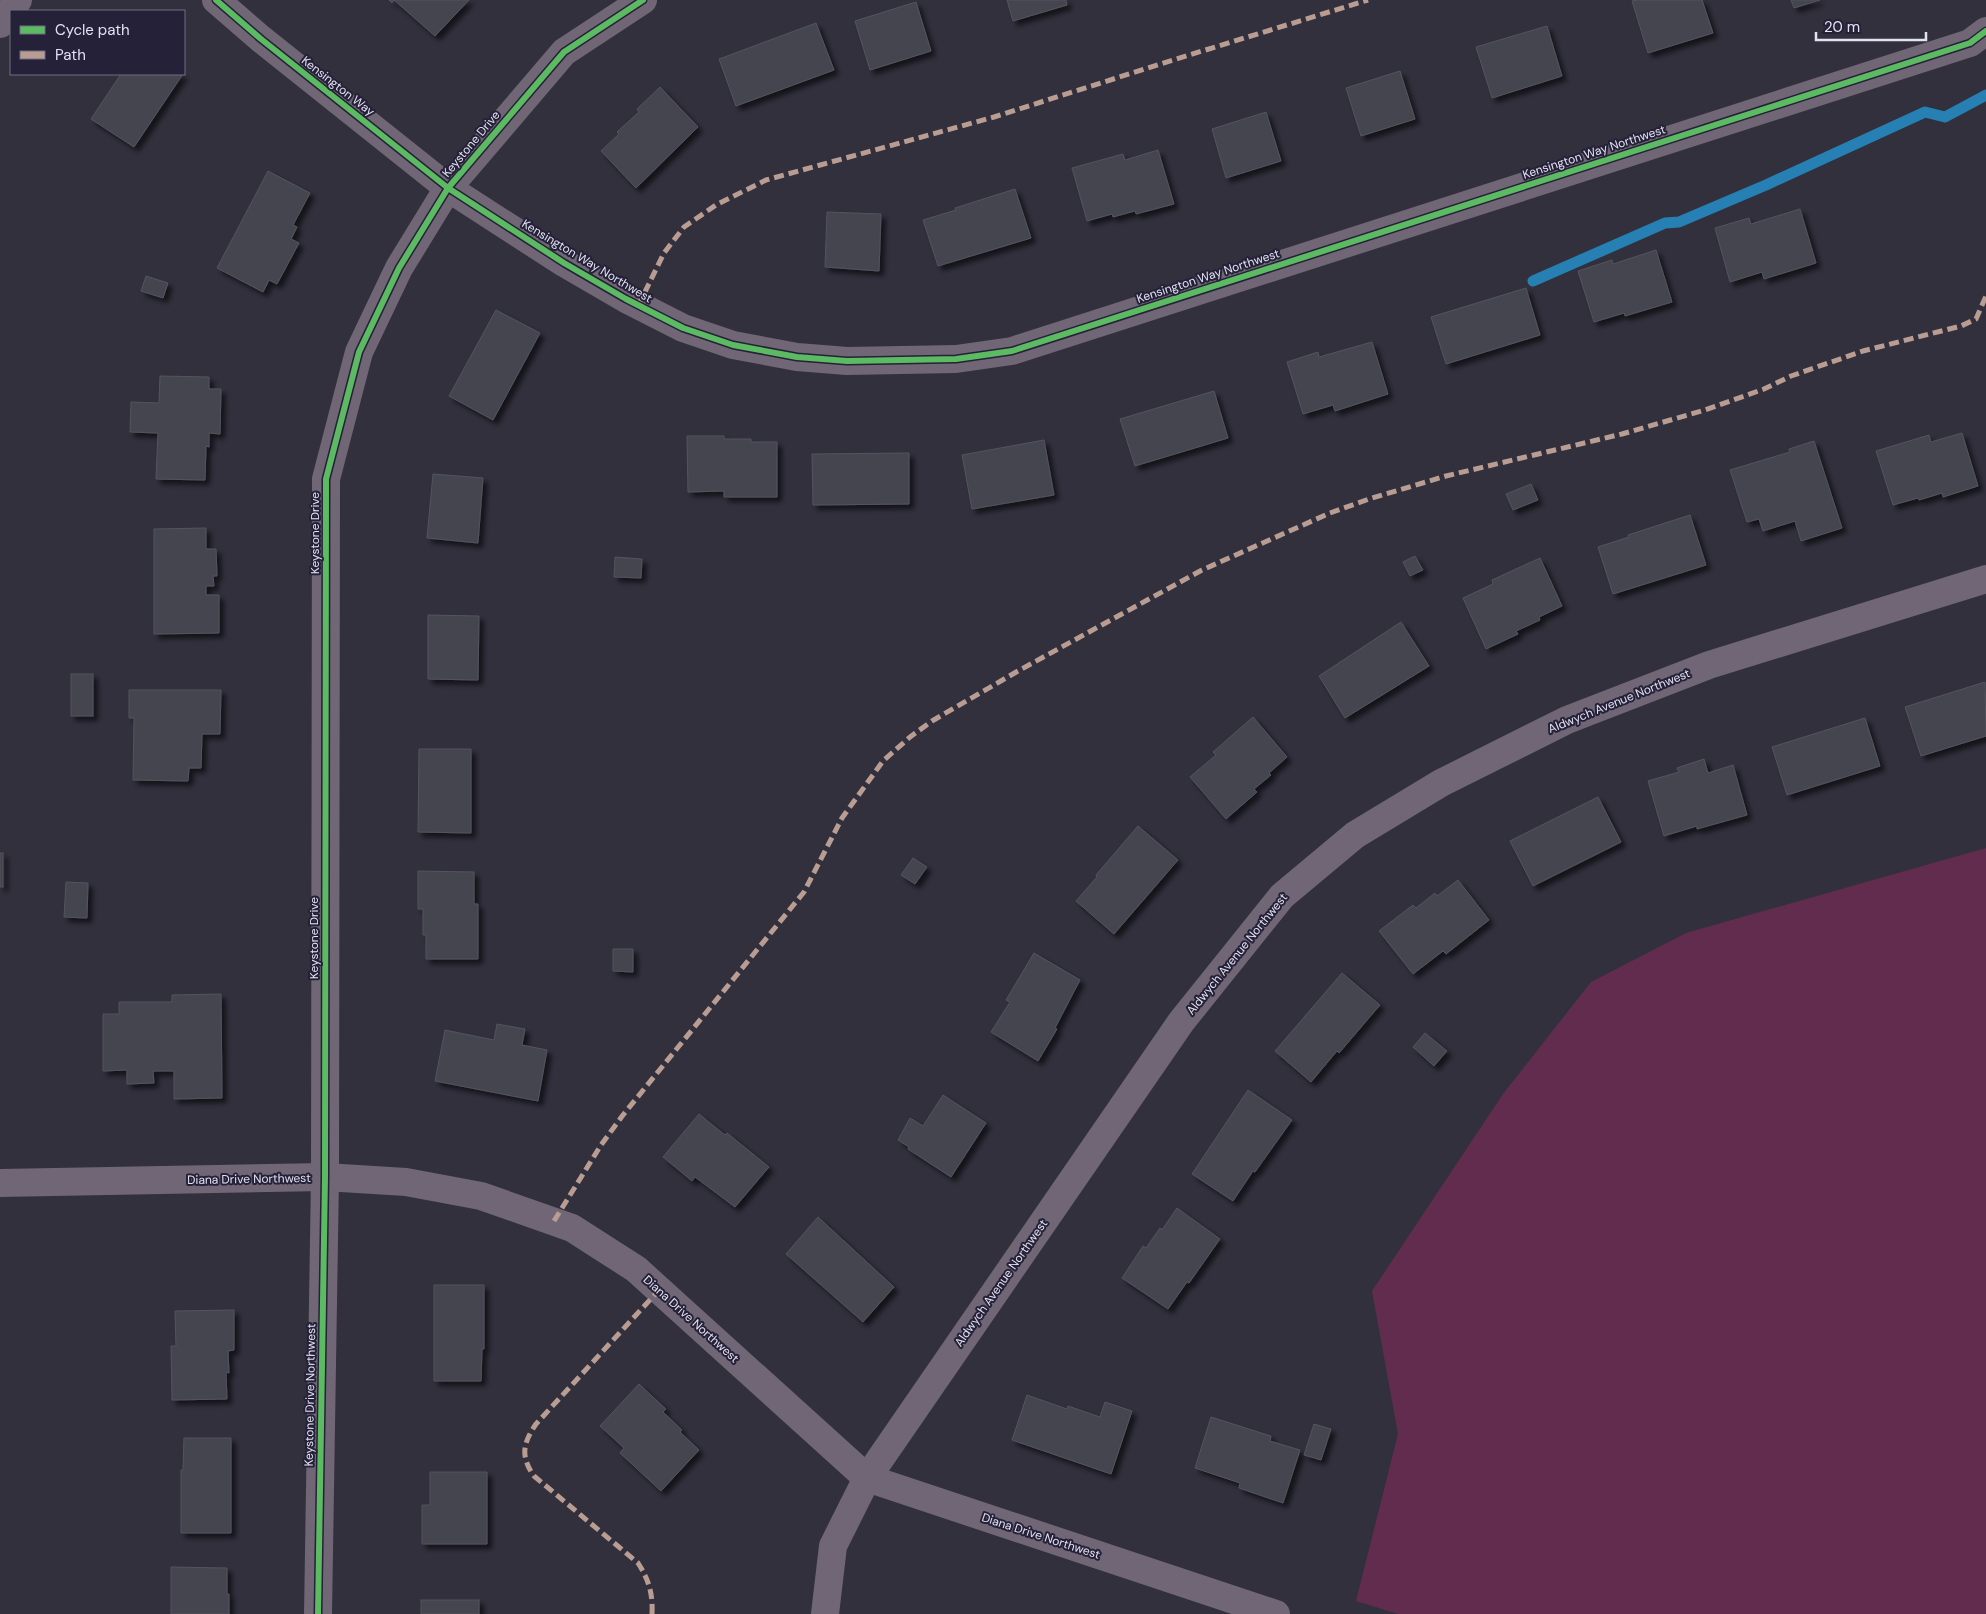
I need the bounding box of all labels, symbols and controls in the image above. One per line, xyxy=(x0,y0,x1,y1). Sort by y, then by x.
legend xyxy=(10,10,185,75)
scale bar xyxy=(1816,10,1926,42)
text: 20 m xyxy=(1824,17,1860,37)
text: Cycle path xyxy=(55,20,130,40)
text: Path xyxy=(55,45,86,65)
street label: Kensington Way xyxy=(298,52,378,120)
street label: Keystone Drive xyxy=(438,107,504,181)
street label: Kensington Way Northwest xyxy=(1520,121,1668,183)
street label: Kensington Way Northwest xyxy=(519,216,655,306)
street label: Kensington Way Northwest xyxy=(1134,245,1282,307)
street label: Keystone Drive xyxy=(307,492,323,574)
street label: Aldwych Avenue Northwest xyxy=(1546,665,1693,737)
street label: Aldwych Avenue Northwest xyxy=(1183,890,1291,1018)
street label: Keystone Drive xyxy=(306,897,322,979)
street label: Diana Drive Northwest xyxy=(187,1170,311,1188)
street label: Aldwych Avenue Northwest xyxy=(951,1216,1051,1350)
street label: Diana Drive Northwest xyxy=(640,1272,742,1366)
street label: Keystone Drive Northwest xyxy=(301,1323,319,1467)
street label: Diana Drive Northwest xyxy=(980,1509,1102,1563)

